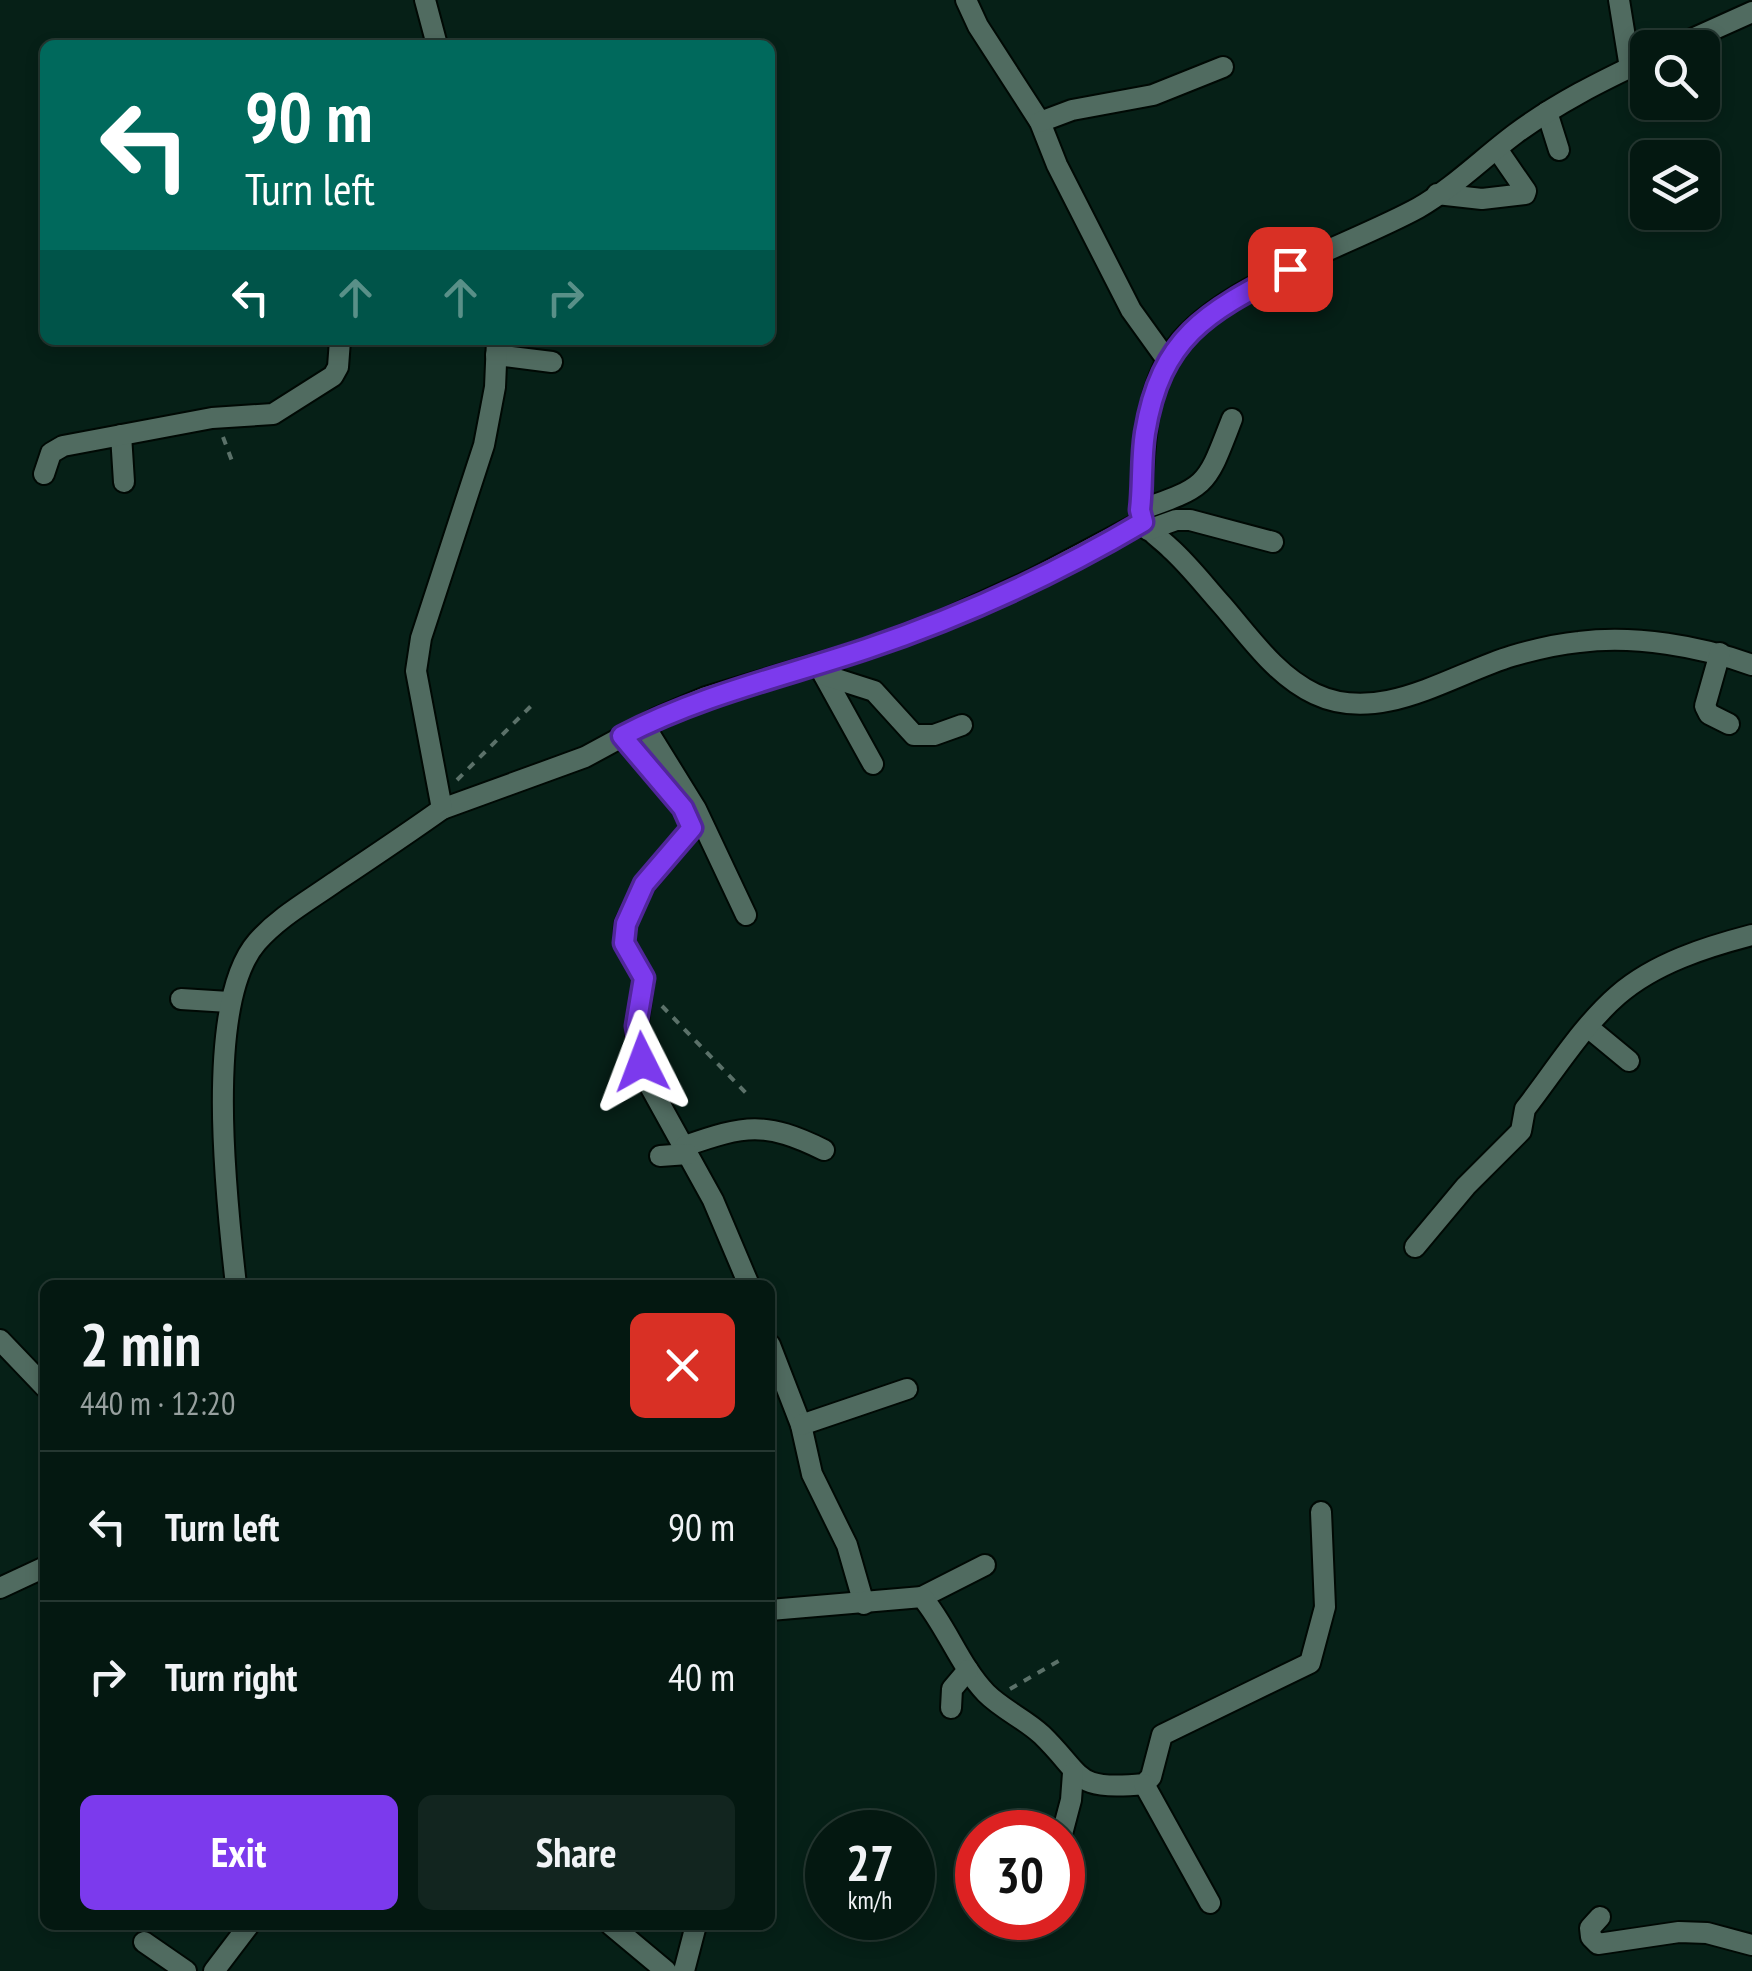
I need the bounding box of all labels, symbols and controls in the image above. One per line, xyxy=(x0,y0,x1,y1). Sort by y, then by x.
map controls xyxy=(1630,30,1720,230)
button: search xyxy=(1630,30,1720,120)
text: 90 m xyxy=(245,71,373,161)
icon: left xyxy=(80,80,210,210)
button: layers xyxy=(1630,140,1720,230)
text: Turn left xyxy=(245,159,375,217)
pin xyxy=(1248,227,1333,312)
icon: arrive xyxy=(1263,242,1318,297)
icon: left xyxy=(223,270,278,325)
icon: ahead xyxy=(328,270,383,325)
icon: ahead xyxy=(433,270,488,325)
icon: right xyxy=(538,270,593,325)
position arrow xyxy=(590,1010,694,1114)
text: 2 min xyxy=(80,1305,201,1383)
button: close xyxy=(630,1313,735,1418)
text: 440 m · 12:20 xyxy=(80,1382,235,1424)
icon: left xyxy=(80,1499,135,1554)
text: Turn left xyxy=(165,1502,279,1551)
text: 90 m xyxy=(668,1502,735,1551)
icon: right xyxy=(80,1649,135,1704)
text: Turn right xyxy=(165,1652,297,1701)
text: 40 m xyxy=(668,1652,735,1701)
button: Exit xyxy=(80,1795,398,1910)
button: Share xyxy=(418,1795,735,1910)
speed limit sign: 30 xyxy=(955,1810,1085,1940)
text: 27 xyxy=(846,1830,894,1895)
text: km/h xyxy=(848,1884,892,1916)

